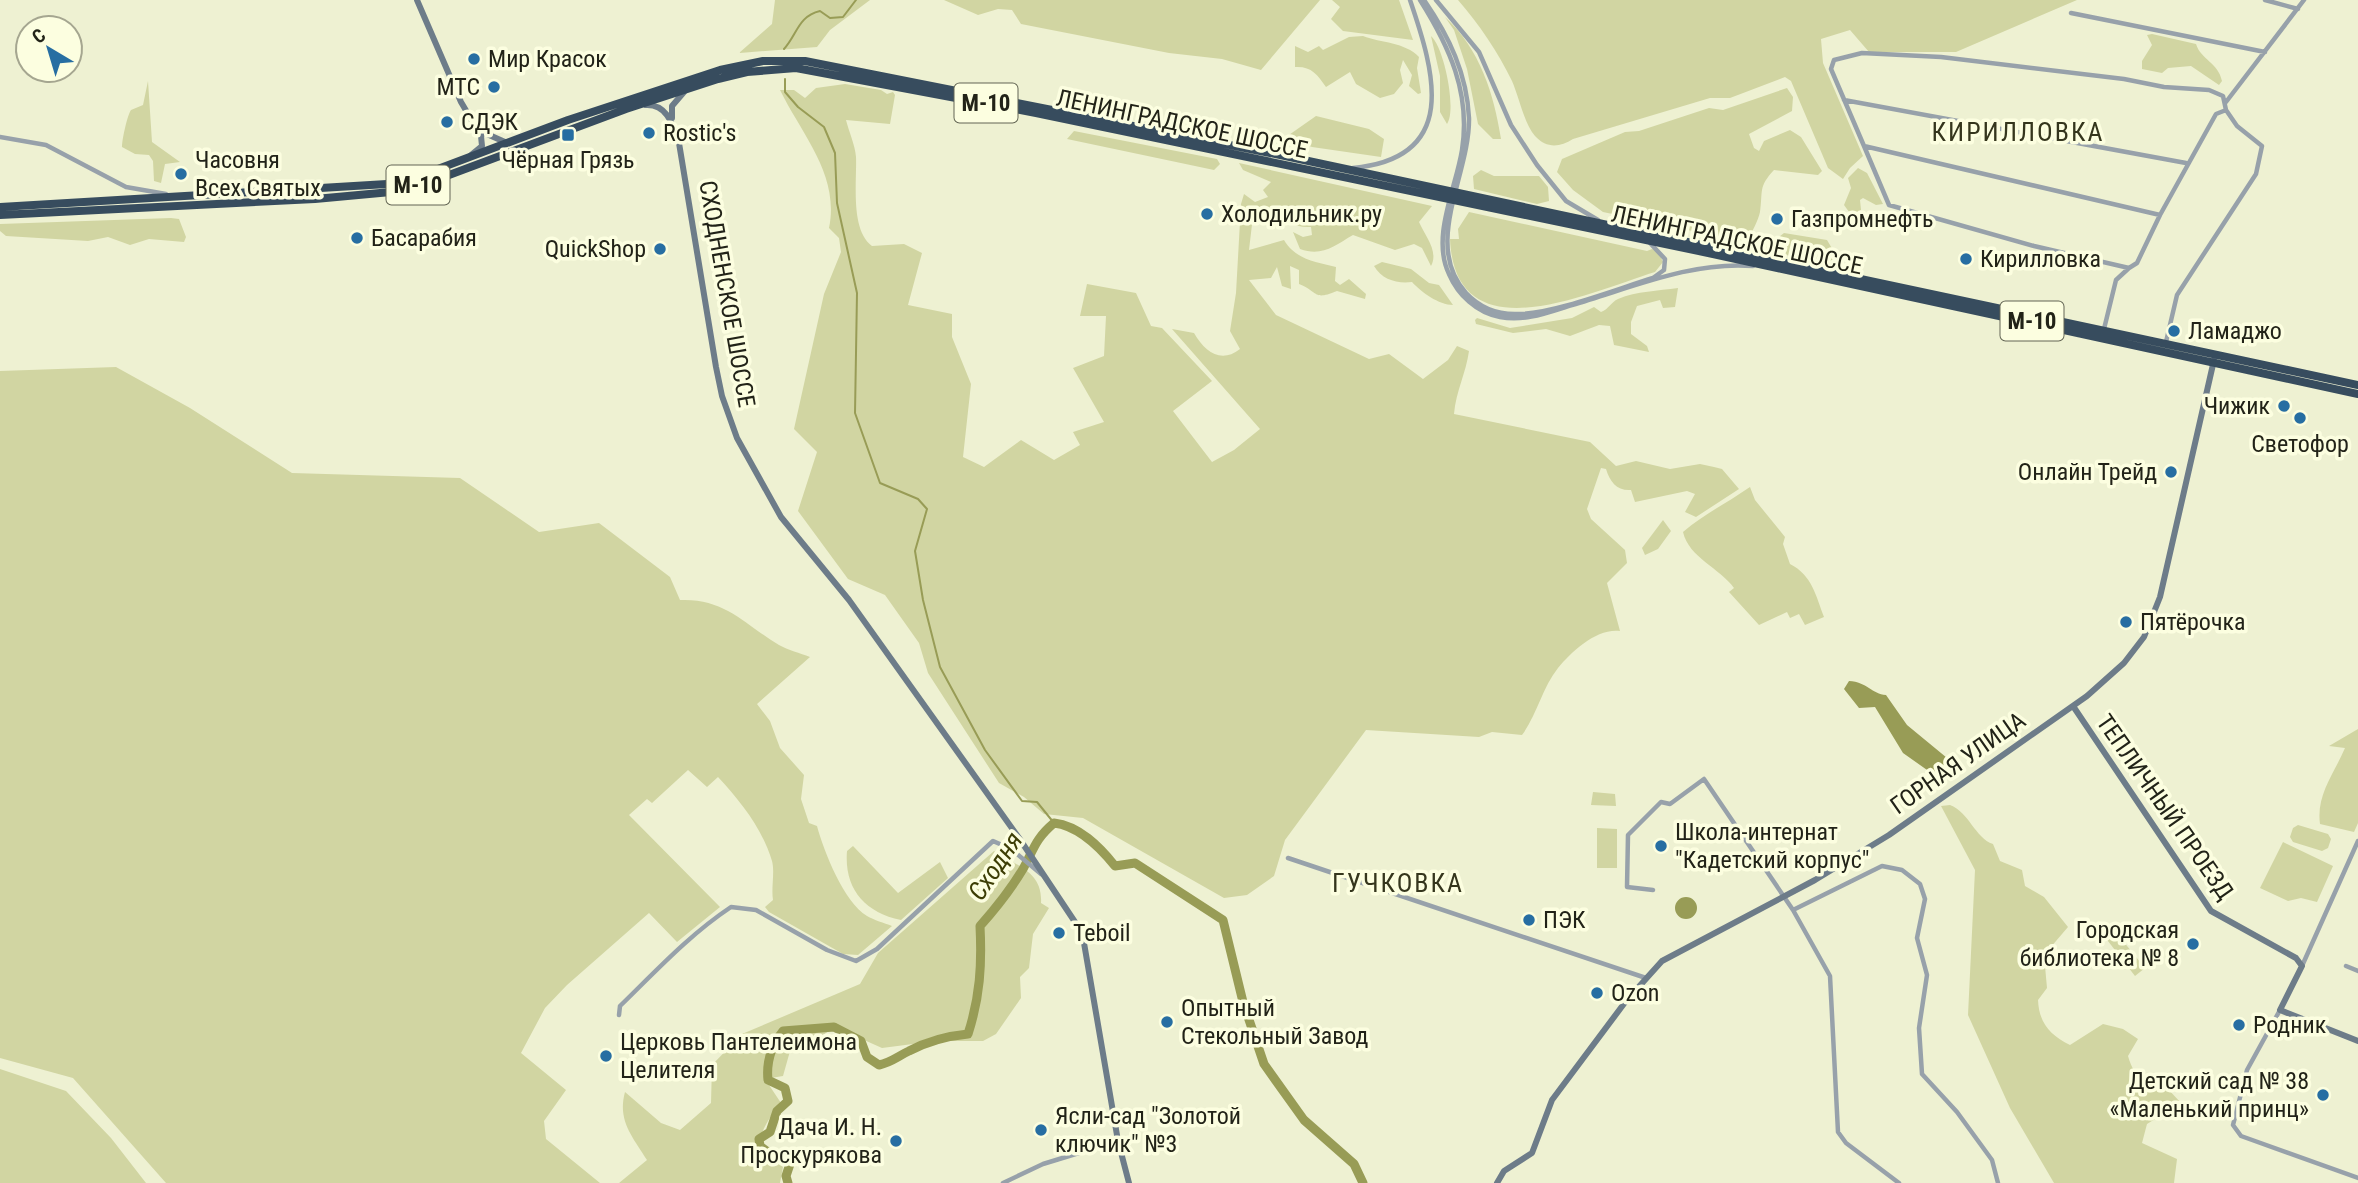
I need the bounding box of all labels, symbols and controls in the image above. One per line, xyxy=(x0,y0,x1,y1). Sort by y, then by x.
north arrow xyxy=(14,14,84,84)
text: С xyxy=(27,23,50,48)
place label: Мир Красок xyxy=(488,45,607,73)
marker: Мир Красок xyxy=(466,51,482,67)
place label: МТС xyxy=(436,73,480,101)
marker: МТС xyxy=(486,79,502,95)
road number: М-10 xyxy=(954,83,1018,122)
street label: ЛЕНИНГРАДСКОЕ ШОССЕ xyxy=(1054,84,1310,164)
place label: СДЭК xyxy=(461,108,519,136)
marker: СДЭК xyxy=(439,114,455,130)
district label: КИРИЛЛОВКА xyxy=(1931,117,2105,147)
place label: Rostic's xyxy=(663,119,737,147)
marker: Rostic's xyxy=(641,125,657,141)
marker: Чёрная Грязь xyxy=(560,127,576,143)
place label: Часовня Всех Святых xyxy=(195,146,321,202)
place label: Чёрная Грязь xyxy=(501,146,635,174)
marker: Часовня Всех Святых xyxy=(173,166,189,182)
road number: М-10 xyxy=(386,166,450,204)
street label: СХОДНЕНСКОЕ ШОССЕ xyxy=(693,178,761,410)
place label: Холодильник.ру xyxy=(1221,200,1382,228)
street label: ЛЕНИНГРАДСКОЕ ШОССЕ xyxy=(1609,200,1865,280)
place label: Газпромнефть xyxy=(1791,205,1933,233)
marker: Холодильник.ру xyxy=(1199,206,1215,222)
marker: Газпромнефть xyxy=(1769,211,1785,227)
place label: Басарабия xyxy=(371,224,477,252)
marker: Басарабия xyxy=(349,230,365,246)
place label: QuickShop xyxy=(545,235,646,263)
marker: QuickShop xyxy=(652,241,668,257)
place label: Кирилловка xyxy=(1980,245,2101,273)
marker: Кирилловка xyxy=(1958,251,1974,267)
road number: М-10 xyxy=(2000,302,2064,340)
place label: Ламаджо xyxy=(2188,317,2282,345)
marker: Ламаджо xyxy=(2166,323,2182,339)
place label: Чижик xyxy=(2204,392,2270,420)
marker: Чижик xyxy=(2276,398,2292,414)
marker: Светофор xyxy=(2292,410,2308,426)
place label: Светофор xyxy=(2251,430,2349,458)
place label: Онлайн Трейд xyxy=(2018,458,2157,486)
marker: Онлайн Трейд xyxy=(2163,464,2179,480)
place label: Пятёрочка xyxy=(2140,608,2245,636)
marker: Пятёрочка xyxy=(2118,614,2134,630)
street label: ГОРНАЯ УЛИЦА xyxy=(1885,706,2031,820)
street label: ТЕПЛИЧНЫЙ ПРОЕЗД xyxy=(2091,709,2239,905)
place label: Школа-интернат "Кадетский корпус" xyxy=(1675,818,1869,874)
water label: Сходня xyxy=(961,826,1029,906)
marker: Школа-интернат "Кадетский корпус" xyxy=(1653,838,1669,854)
district label: ГУЧКОВКА xyxy=(1332,868,1464,898)
place label: ПЭК xyxy=(1543,906,1586,934)
marker: ПЭК xyxy=(1521,912,1537,928)
place label: Городская библиотека № 8 xyxy=(2020,916,2179,972)
place label: Teboil xyxy=(1073,919,1130,947)
marker: Teboil xyxy=(1051,925,1067,941)
marker: Городская библиотека № 8 xyxy=(2185,936,2201,952)
place label: Ozon xyxy=(1611,979,1659,1007)
marker: Ozon xyxy=(1589,985,1605,1001)
place label: Опытный Стекольный Завод xyxy=(1181,994,1368,1050)
place label: Родник xyxy=(2253,1011,2327,1039)
marker: Опытный Стекольный Завод xyxy=(1159,1014,1175,1030)
marker: Родник xyxy=(2231,1017,2247,1033)
place label: Церковь Пантелеимона Целителя xyxy=(620,1028,857,1084)
marker: Церковь Пантелеимона Целителя xyxy=(598,1048,614,1064)
place label: Детский сад № 38 «Маленький принц» xyxy=(2110,1067,2309,1123)
marker: Детский сад № 38 «Маленький принц» xyxy=(2315,1087,2331,1103)
place label: Ясли-сад "Золотой ключик" №3 xyxy=(1055,1102,1241,1158)
place label: Дача И. Н. Проскурякова xyxy=(740,1113,882,1169)
marker: Ясли-сад "Золотой ключик" №3 xyxy=(1033,1122,1049,1138)
marker: Дача И. Н. Проскурякова xyxy=(888,1133,904,1149)

